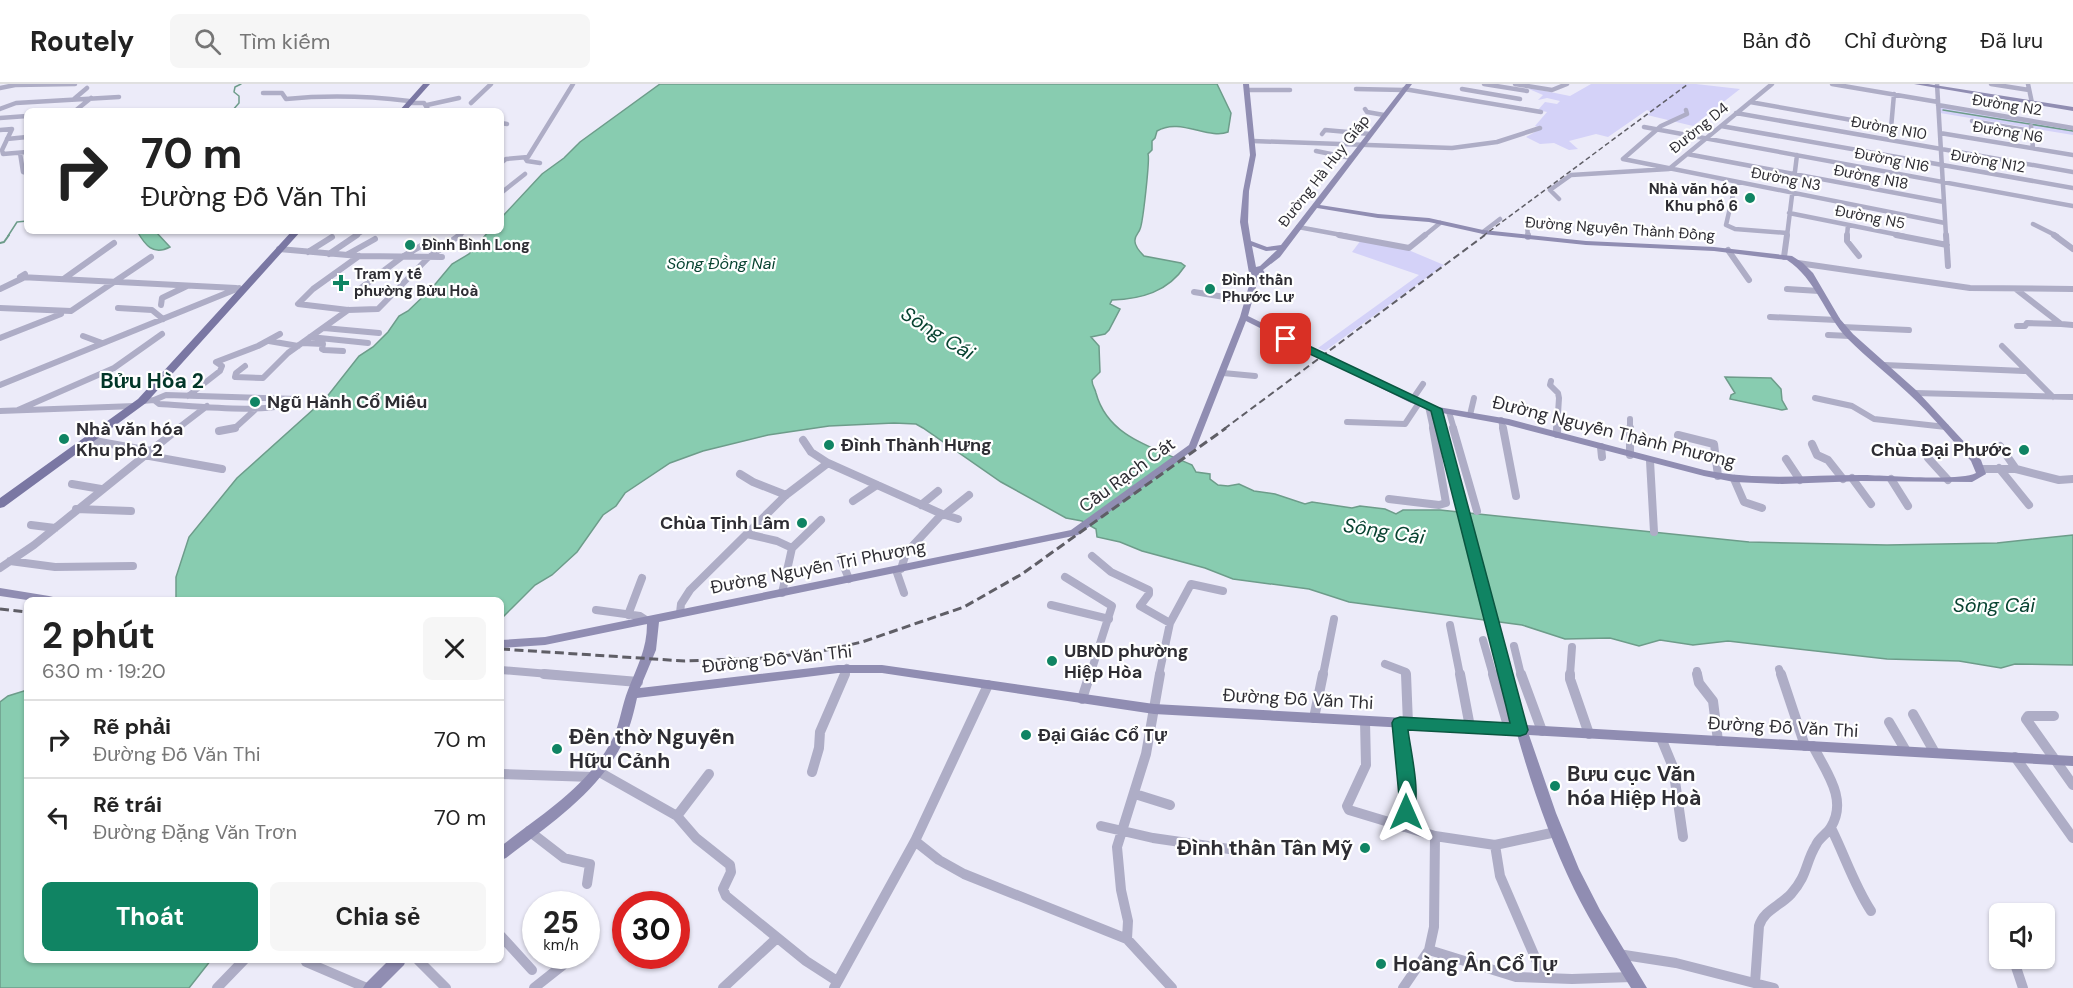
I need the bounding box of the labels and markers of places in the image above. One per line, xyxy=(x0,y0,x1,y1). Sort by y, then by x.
place label: Nhà văn hóa Khu phố 6 xyxy=(1649,179,1738,216)
marker: Nhà văn hóa Khu phố 6 xyxy=(1743,191,1757,205)
place label: Đình Bình Long xyxy=(422,235,530,255)
marker: Đình Bình Long xyxy=(403,238,417,252)
place label: Trạm y tế phường Bửu Hoà xyxy=(354,264,478,301)
place label: Đình thần Phước Lư xyxy=(1222,270,1294,307)
marker: Trạm y tế phường Bửu Hoà xyxy=(332,274,350,292)
marker: Đình thần Phước Lư xyxy=(1203,282,1217,296)
pin xyxy=(1260,313,1311,364)
place label: Ngũ Hành Cổ Miếu xyxy=(267,390,427,414)
marker: Ngũ Hành Cổ Miếu xyxy=(248,395,262,409)
place label: Nhà văn hóa Khu phố 2 xyxy=(76,417,183,462)
marker: Nhà văn hóa Khu phố 2 xyxy=(57,432,71,446)
place label: Đình Thành Hưng xyxy=(841,433,992,457)
marker: Đình Thành Hưng xyxy=(822,438,836,452)
place label: Chùa Đại Phước xyxy=(1871,438,2012,462)
marker: Chùa Đại Phước xyxy=(2017,443,2031,457)
place label: Chùa Tịnh Lâm xyxy=(660,511,790,535)
marker: Chùa Tịnh Lâm xyxy=(795,516,809,530)
place label: UBND phường Hiệp Hòa xyxy=(1064,639,1188,684)
marker: UBND phường Hiệp Hòa xyxy=(1045,654,1059,668)
place label: Đền thờ Nguyễn Hữu Cảnh xyxy=(569,723,735,775)
place label: Đại Giác Cổ Tự xyxy=(1038,723,1168,747)
marker: Đại Giác Cổ Tự xyxy=(1019,728,1033,742)
marker: Đền thờ Nguyễn Hữu Cảnh xyxy=(550,742,564,756)
place label: Bưu cục Văn hóa Hiệp Hoà xyxy=(1567,760,1701,812)
marker: Bưu cục Văn hóa Hiệp Hoà xyxy=(1548,779,1562,793)
place label: Đình thần Tân Mỹ xyxy=(1177,834,1353,862)
marker: Đình thần Tân Mỹ xyxy=(1358,841,1372,855)
place label: Hoàng Ân Cổ Tự xyxy=(1393,950,1558,978)
marker: Hoàng Ân Cổ Tự xyxy=(1374,957,1388,971)

